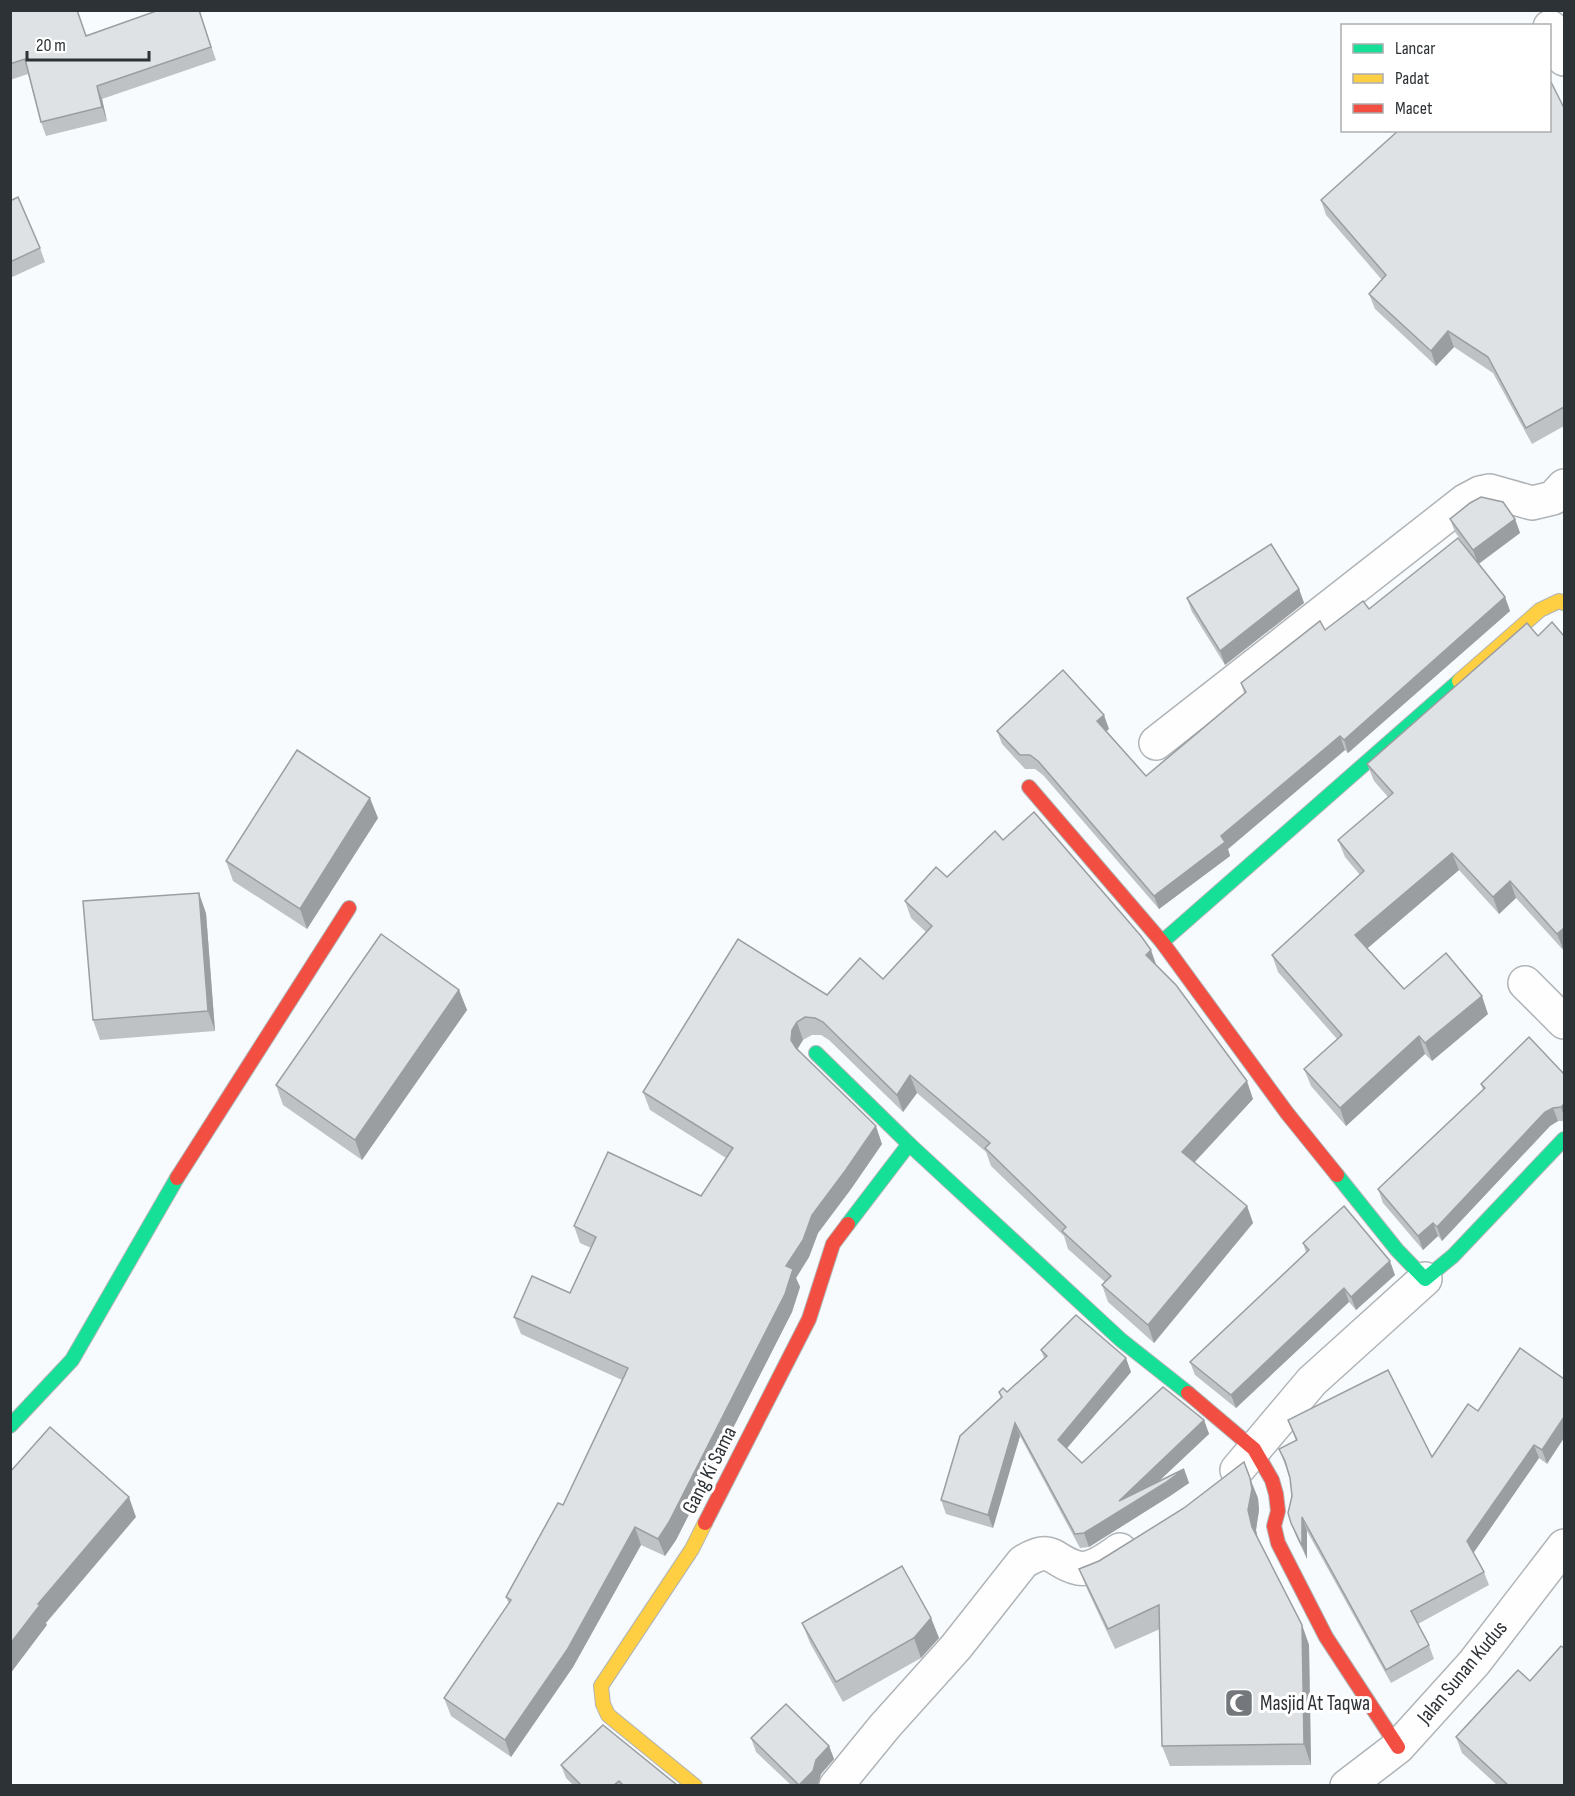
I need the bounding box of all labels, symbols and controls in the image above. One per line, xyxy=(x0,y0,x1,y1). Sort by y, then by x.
scale bar xyxy=(27,24,148,62)
legend xyxy=(1341,24,1551,132)
text: 20 m xyxy=(36,35,66,56)
text: Lancar xyxy=(1395,38,1435,59)
text: Padat xyxy=(1395,68,1430,89)
text: Macet xyxy=(1395,98,1433,119)
street label: Gang Ki Sama xyxy=(677,1422,742,1518)
street label: Jalan Sunan Kudus xyxy=(1411,1616,1513,1730)
mosque icon: Masjid At Taqwa xyxy=(1223,1687,1255,1719)
place label: Masjid At Taqwa xyxy=(1260,1691,1370,1716)

